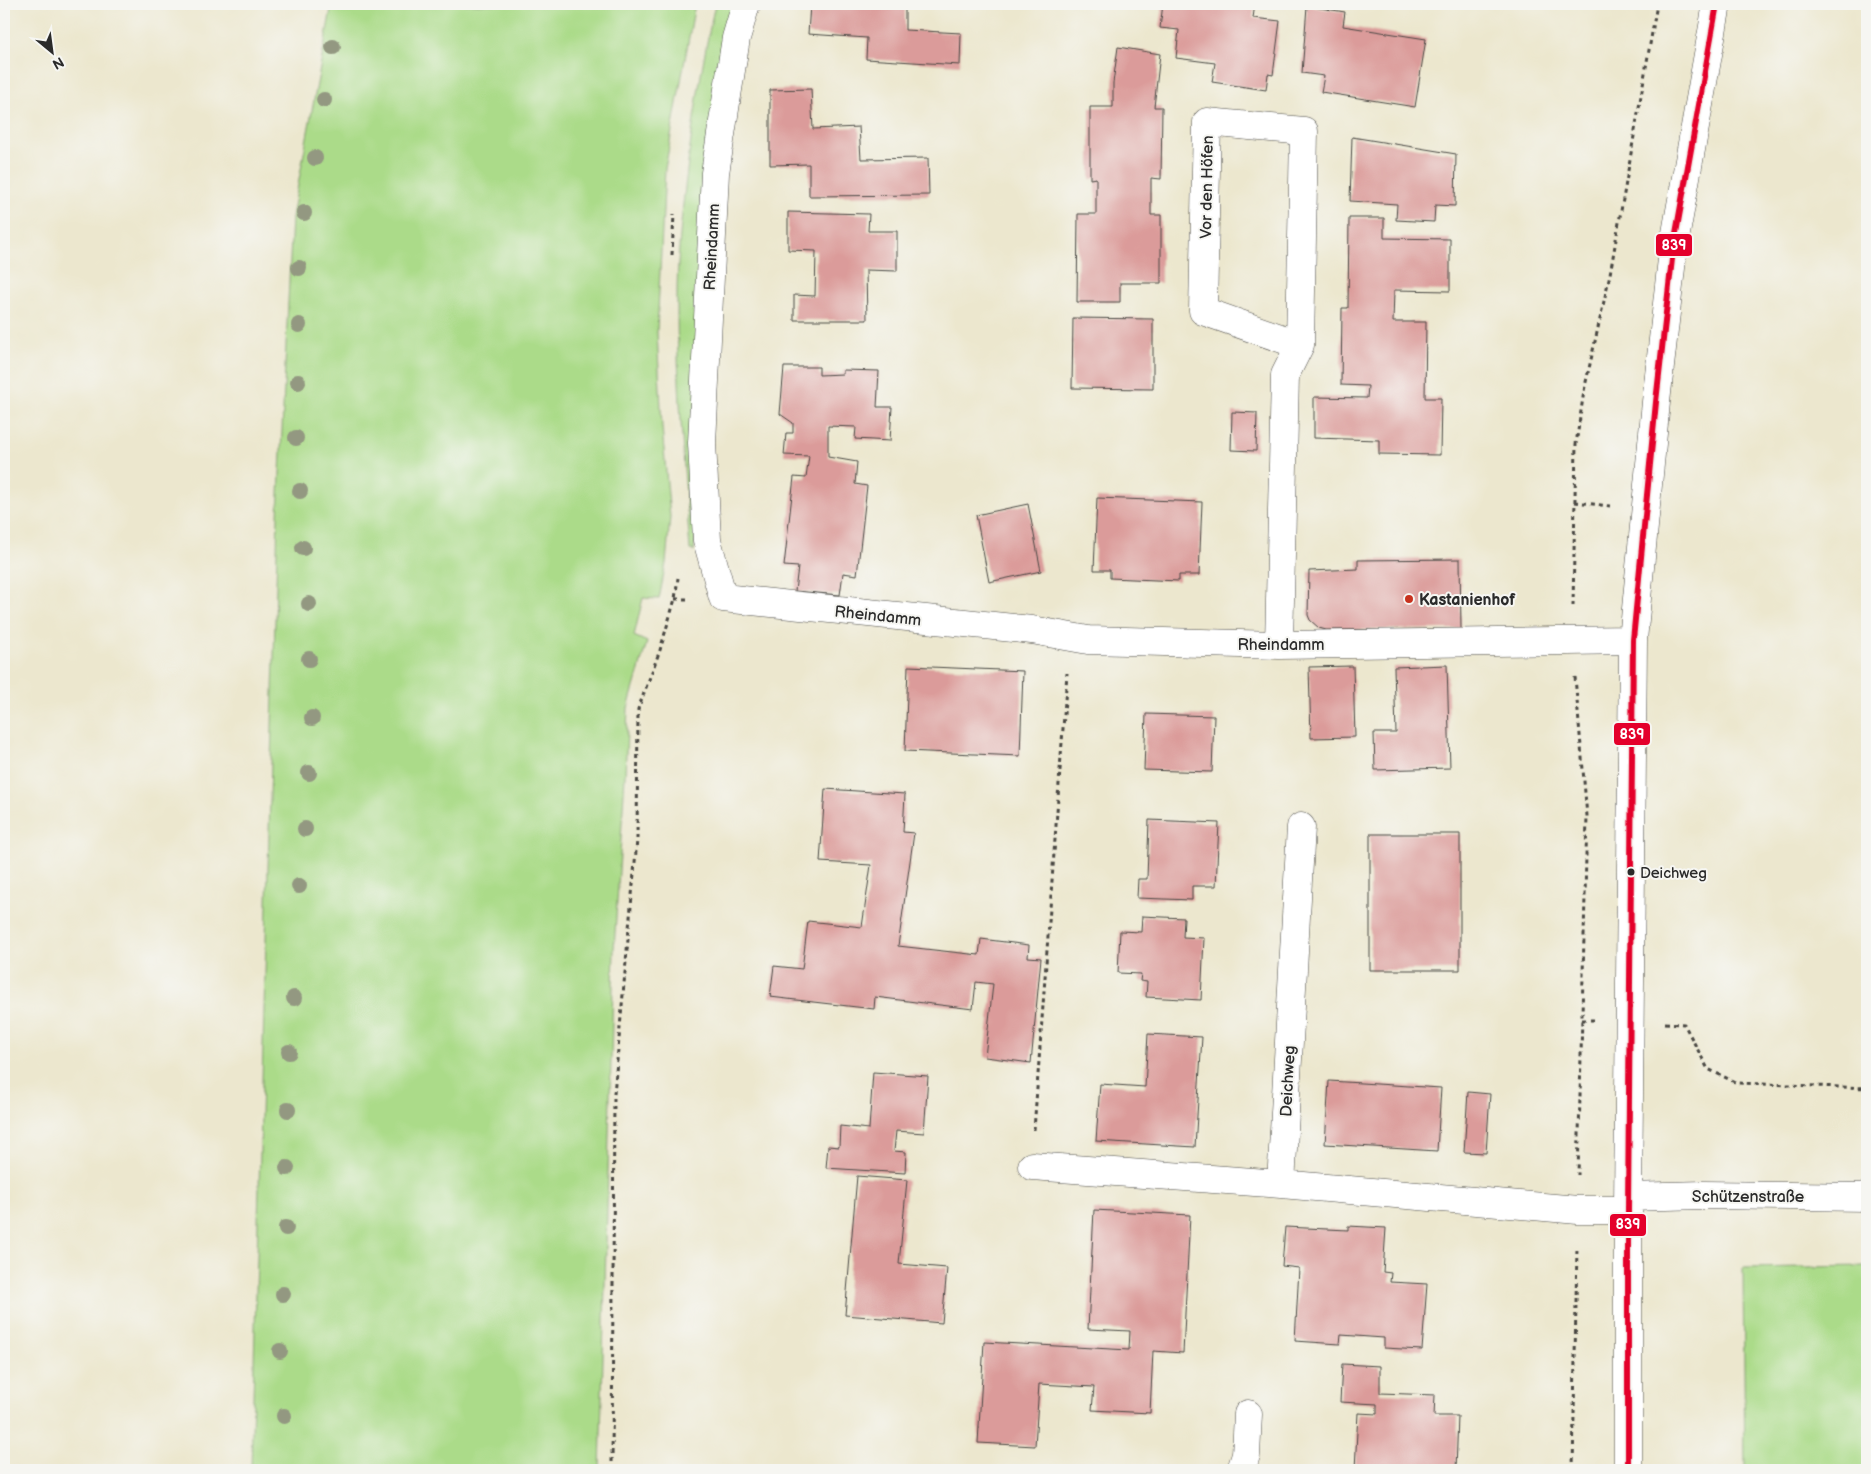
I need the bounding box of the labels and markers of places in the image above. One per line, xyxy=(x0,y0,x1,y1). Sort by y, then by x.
place label: Kastanienhof xyxy=(1419,591,1516,610)
marker: Kastanienhof xyxy=(1403,593,1415,605)
place label: Deichweg xyxy=(1640,864,1707,883)
marker: Deichweg xyxy=(1626,867,1636,877)

